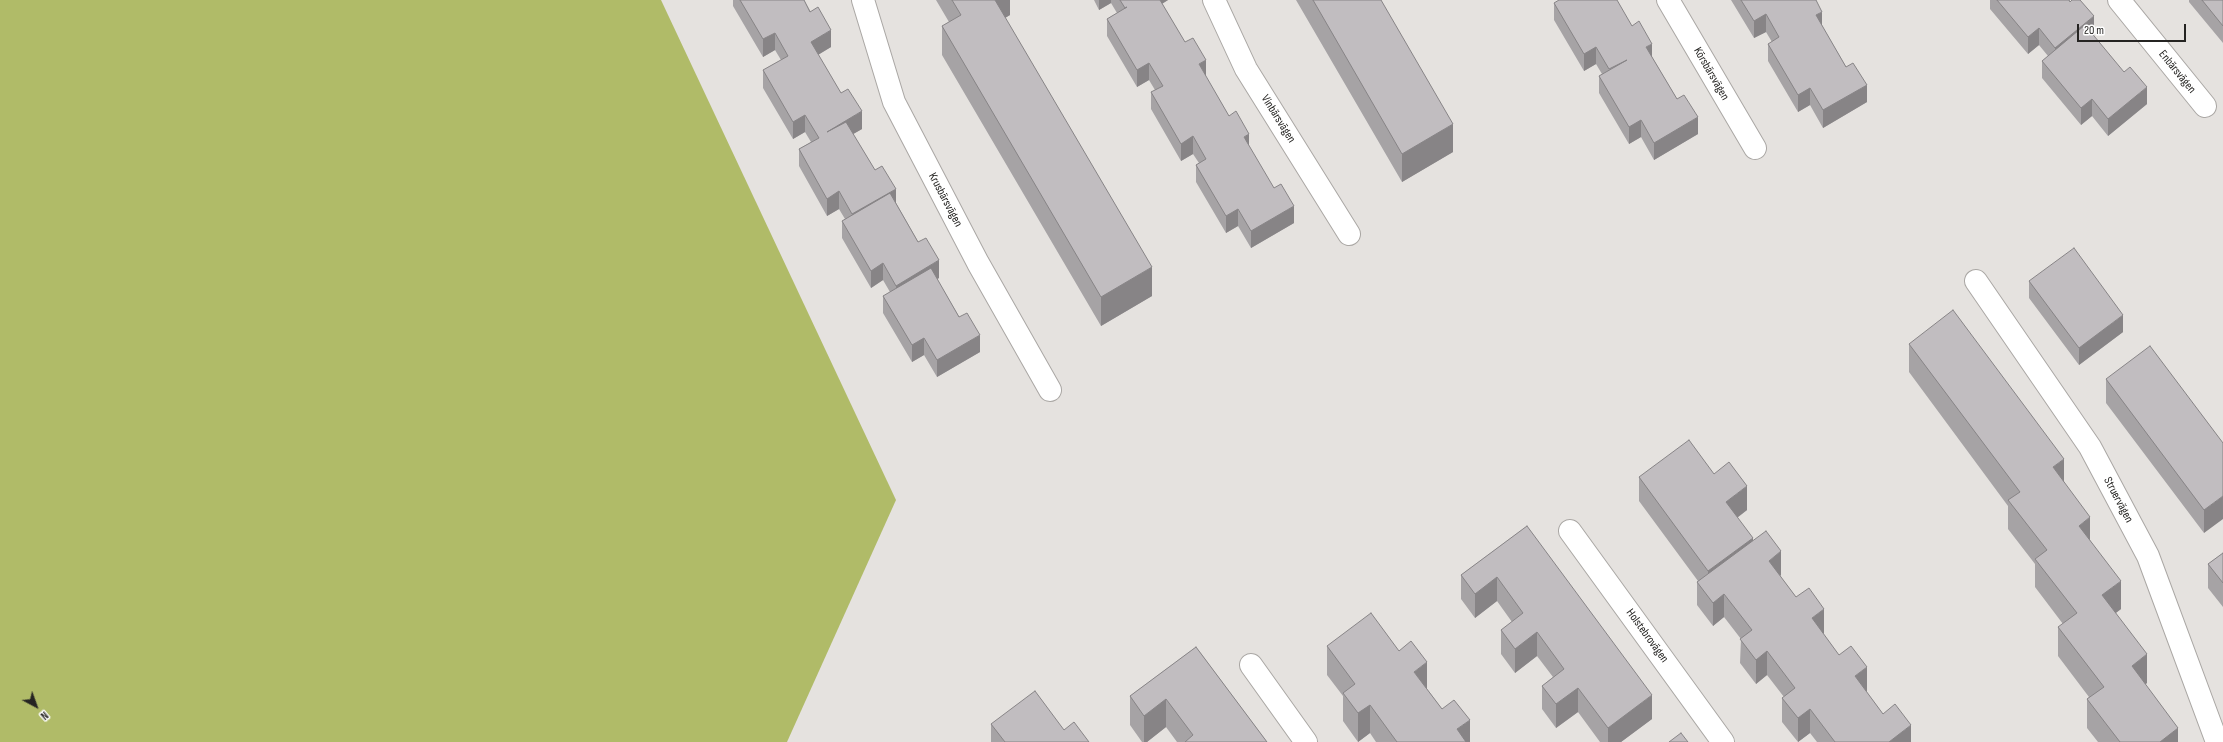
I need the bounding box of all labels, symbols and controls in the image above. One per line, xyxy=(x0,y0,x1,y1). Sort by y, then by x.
scale bar xyxy=(2079,16,2188,42)
text: 20 m xyxy=(2084,23,2104,38)
street label: Körsbärsvägen xyxy=(1690,45,1732,103)
street label: Enbärsvägen xyxy=(2155,48,2199,96)
street label: Vinbärsvägen xyxy=(1258,92,1298,146)
street label: Krusbärsvägen xyxy=(925,171,965,229)
street label: Struervägen xyxy=(2100,475,2136,525)
street label: Holstebrovägen xyxy=(1623,606,1671,666)
north arrow xyxy=(16,686,56,726)
text: N xyxy=(38,709,51,722)

